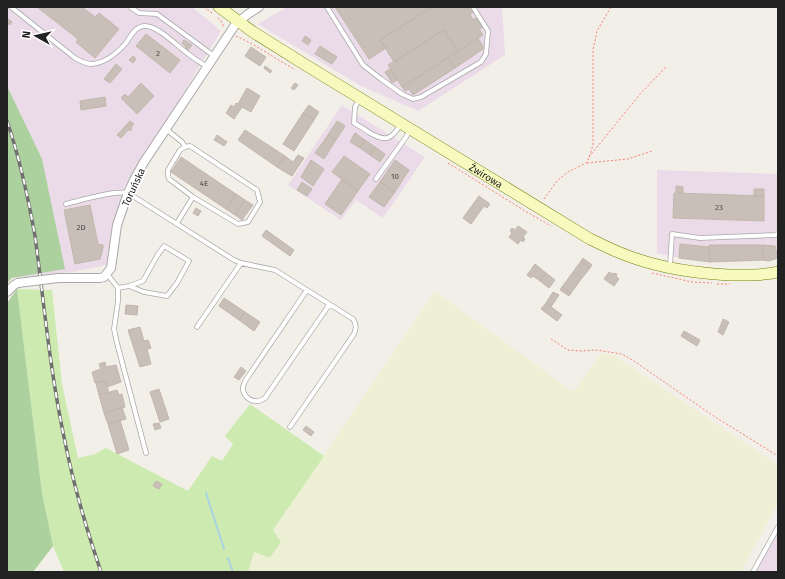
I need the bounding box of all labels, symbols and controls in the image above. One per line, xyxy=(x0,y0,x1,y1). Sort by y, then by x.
north arrow xyxy=(16,16,56,56)
text: N xyxy=(20,30,34,39)
house number: 2 xyxy=(156,49,160,58)
street label: Żwirowa xyxy=(467,160,505,191)
street label: Toruńska xyxy=(119,166,148,209)
house number: 10 xyxy=(391,172,399,181)
house number: 4E xyxy=(200,179,208,188)
house number: 23 xyxy=(715,203,723,212)
house number: 2D xyxy=(76,223,86,232)

